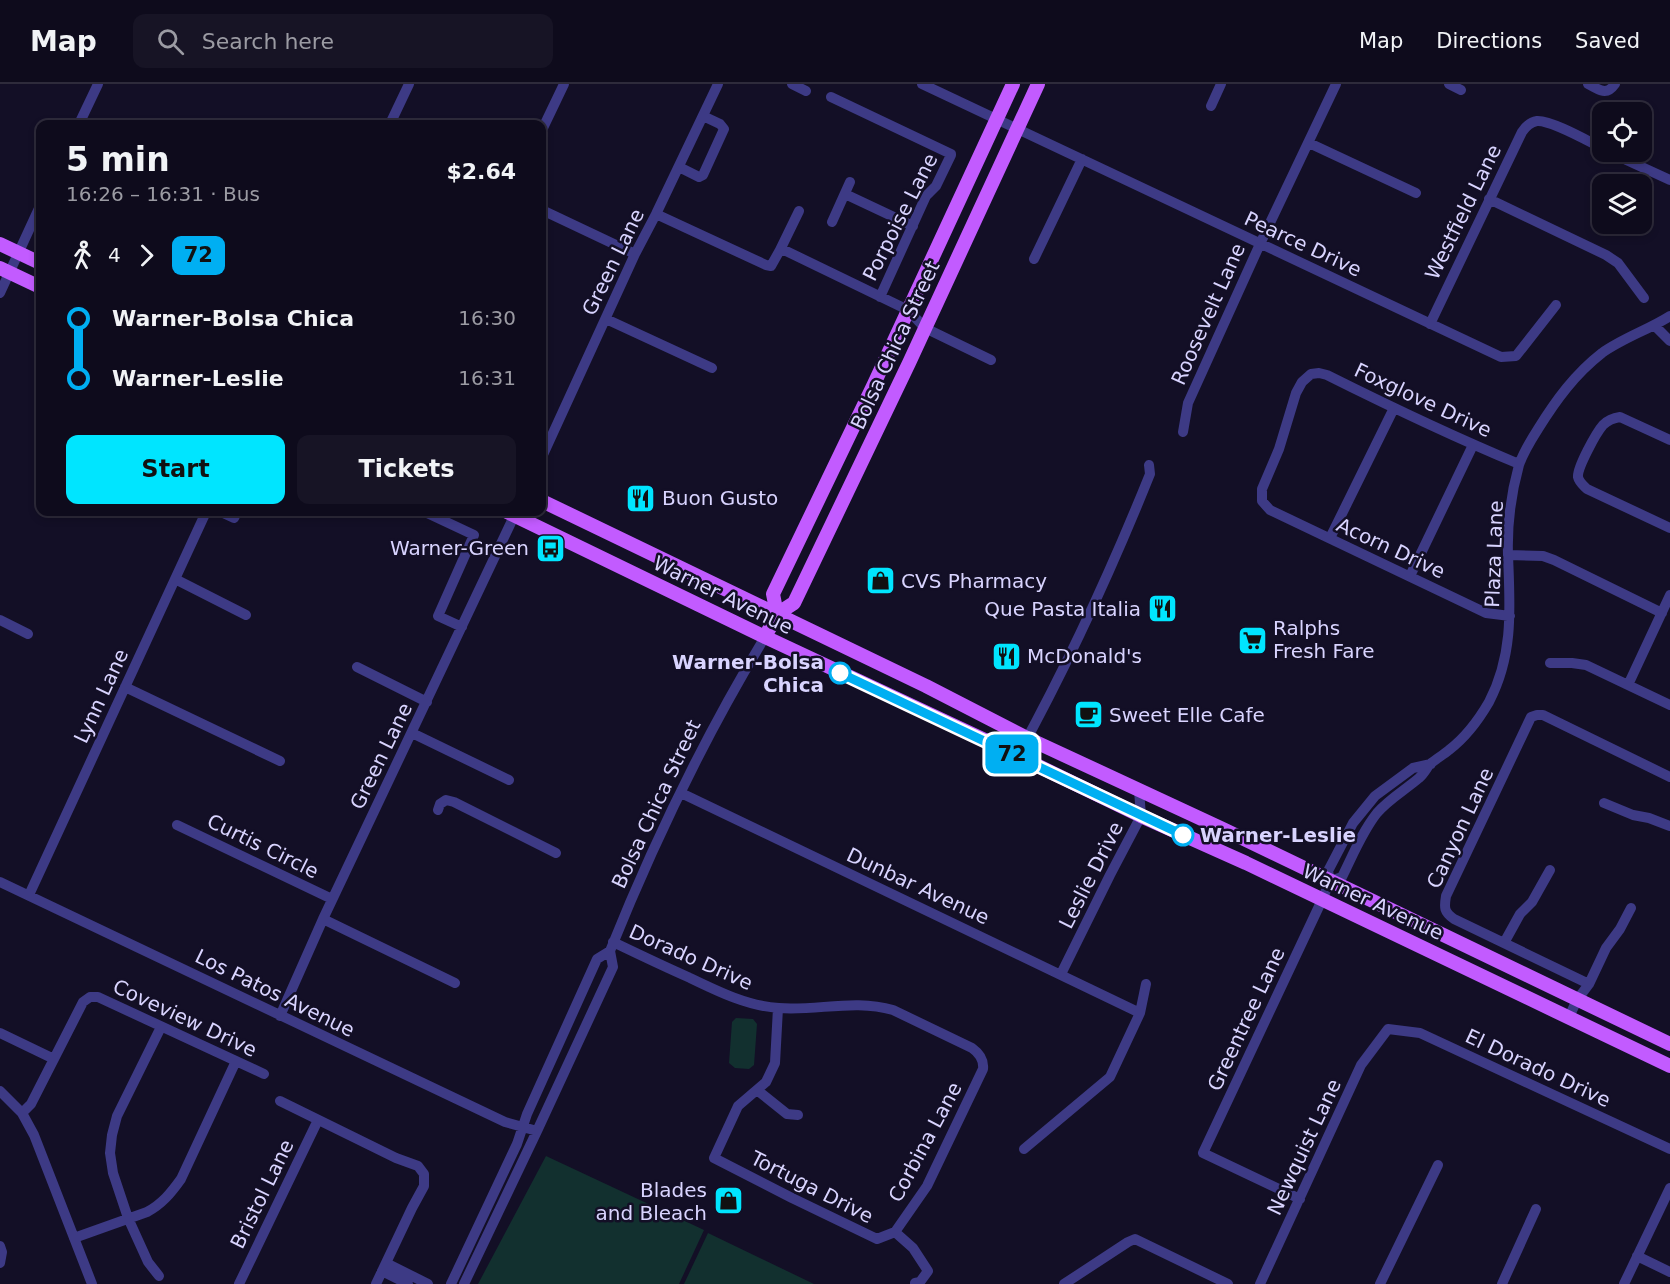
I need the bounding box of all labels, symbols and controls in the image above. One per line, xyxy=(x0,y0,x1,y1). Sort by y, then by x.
search box xyxy=(133,14,553,68)
text: Map xyxy=(30,25,97,58)
icon: search xyxy=(154,25,187,58)
text: Search here xyxy=(202,29,334,54)
text: Map xyxy=(1359,29,1403,53)
text: Directions xyxy=(1436,29,1542,53)
text: Saved xyxy=(1575,29,1640,53)
map controls xyxy=(1592,102,1652,234)
button: locate xyxy=(1592,102,1652,162)
text: 5 min xyxy=(66,140,170,179)
street label: Westfield Lane xyxy=(1420,141,1506,283)
street label: Porpoise Lane xyxy=(858,149,942,285)
text: $2.64 xyxy=(446,159,516,184)
button: layers xyxy=(1592,174,1652,234)
text: 16:26 – 16:31 · Bus xyxy=(66,182,260,206)
street label: Green Lane xyxy=(577,205,649,319)
street label: Pearce Drive xyxy=(1241,206,1365,282)
icon: walk xyxy=(66,239,99,272)
icon: forward xyxy=(130,239,163,272)
street label: Roosevelt Lane xyxy=(1166,239,1250,389)
text: 4 xyxy=(108,243,121,267)
text: 72 xyxy=(184,243,213,267)
street label: Bolsa Chica Street xyxy=(845,257,945,433)
text: Warner-Bolsa Chica xyxy=(112,306,354,331)
text: 16:30 xyxy=(458,306,516,330)
street label: Foxglove Drive xyxy=(1351,358,1495,442)
text: Warner-Leslie xyxy=(112,366,284,391)
text: 16:31 xyxy=(458,366,516,390)
button: Start xyxy=(66,435,285,504)
button: Tickets xyxy=(297,435,516,504)
restaurant icon: Buon Gusto xyxy=(625,482,657,514)
place label: Buon Gusto xyxy=(662,486,778,510)
street label: Plaza Lane xyxy=(1480,500,1508,608)
street label: Acorn Drive xyxy=(1333,512,1449,584)
bus stop icon: Warner-Green xyxy=(534,532,566,564)
place label: Warner-Green xyxy=(390,536,529,560)
street label: Warner Avenue xyxy=(649,551,797,639)
shop icon: CVS Pharmacy xyxy=(864,565,896,597)
place label: CVS Pharmacy xyxy=(901,569,1047,593)
restaurant icon: Que Pasta Italia xyxy=(1146,593,1178,625)
place label: Que Pasta Italia xyxy=(984,597,1141,621)
place label: Ralphs Fresh Fare xyxy=(1273,616,1375,663)
supermarket icon: Ralphs Fresh Fare xyxy=(1236,624,1268,656)
restaurant icon: McDonald's xyxy=(990,640,1022,672)
place label: McDonald's xyxy=(1027,644,1142,668)
street label: Lynn Lane xyxy=(69,645,133,747)
place label: Warner-Bolsa Chica xyxy=(672,650,824,697)
marker: Warner-Bolsa Chica xyxy=(829,662,851,684)
street label: Green Lane xyxy=(345,699,417,813)
cafe icon: Sweet Elle Cafe xyxy=(1072,699,1104,731)
place label: Sweet Elle Cafe xyxy=(1109,703,1265,727)
street label: Bolsa Chica Street xyxy=(606,716,706,892)
line badge: 72 xyxy=(985,734,1039,774)
text: 72 xyxy=(997,742,1027,766)
street label: Canyon Lane xyxy=(1422,764,1498,892)
street label: Curtis Circle xyxy=(203,809,323,883)
street label: Leslie Drive xyxy=(1054,818,1128,932)
place label: Warner-Leslie xyxy=(1200,823,1356,847)
marker: Warner-Leslie xyxy=(1172,824,1194,846)
street label: Dunbar Avenue xyxy=(843,842,993,930)
street label: Warner Avenue xyxy=(1299,859,1447,945)
street label: Dorado Drive xyxy=(625,919,757,995)
street label: Greentree Lane xyxy=(1202,943,1290,1095)
street label: Los Patos Avenue xyxy=(191,944,359,1042)
street label: Coveview Drive xyxy=(109,974,261,1062)
street label: El Dorado Drive xyxy=(1462,1024,1614,1112)
street label: Newquist Lane xyxy=(1262,1075,1346,1219)
street label: Corbina Lane xyxy=(883,1078,967,1206)
street label: Bristol Lane xyxy=(225,1136,299,1252)
street label: Tortuga Drive xyxy=(746,1145,877,1228)
place label: Blades and Bleach xyxy=(596,1178,707,1225)
shop icon: Blades and Bleach xyxy=(712,1185,744,1217)

